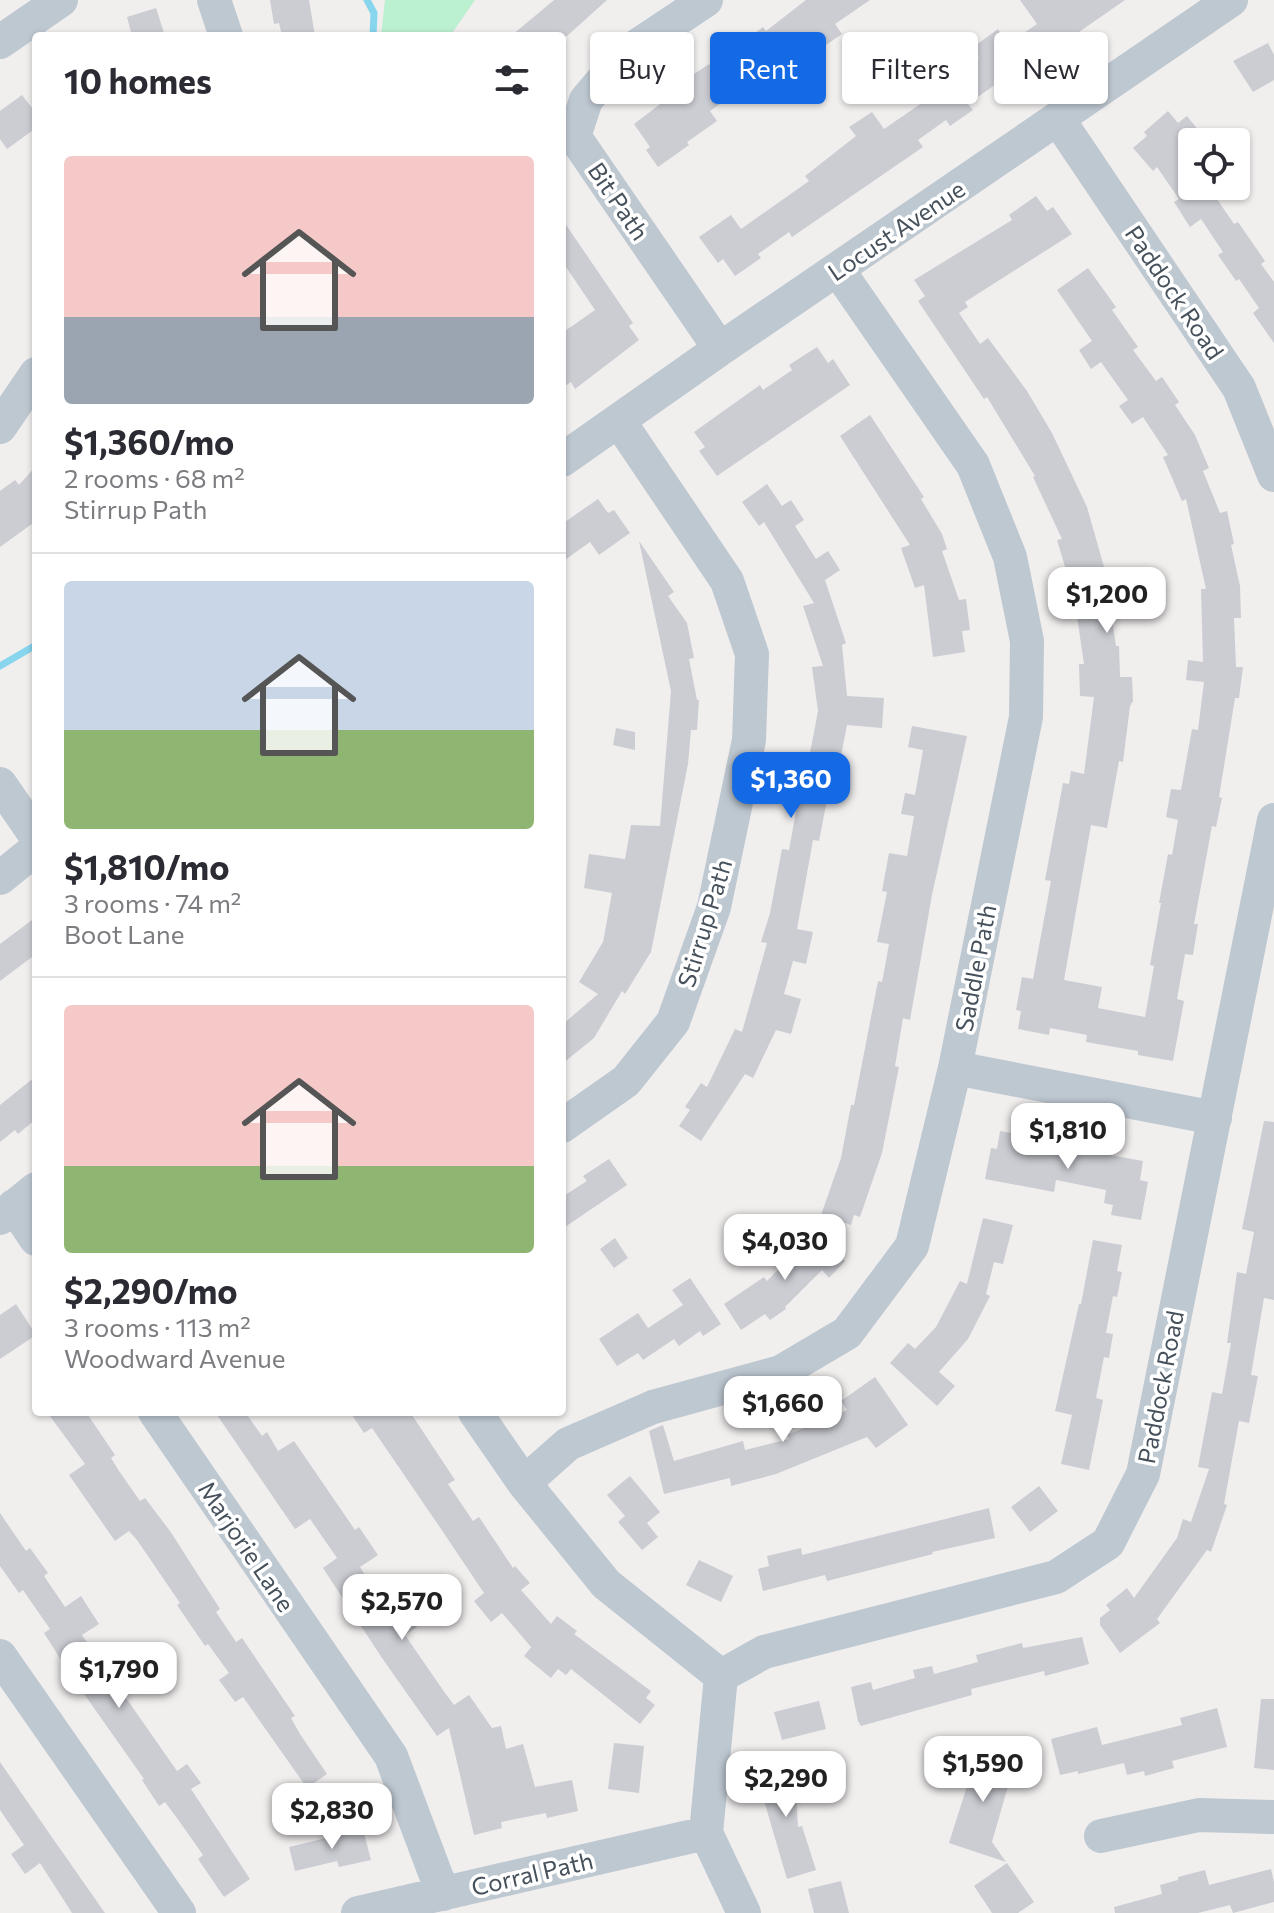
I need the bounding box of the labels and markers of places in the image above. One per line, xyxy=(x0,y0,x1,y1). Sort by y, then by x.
pin: $1,200 xyxy=(1042,567,1172,635)
pin: $1,360 xyxy=(726,752,856,820)
pin: $1,810 xyxy=(1003,1103,1133,1171)
pin: $4,030 xyxy=(720,1214,850,1282)
pin: $1,660 xyxy=(718,1376,848,1444)
pin: $2,570 xyxy=(337,1574,467,1642)
pin: $1,790 xyxy=(54,1642,184,1710)
pin: $1,590 xyxy=(918,1736,1048,1804)
pin: $2,290 xyxy=(721,1751,851,1819)
pin: $2,830 xyxy=(267,1783,397,1851)

